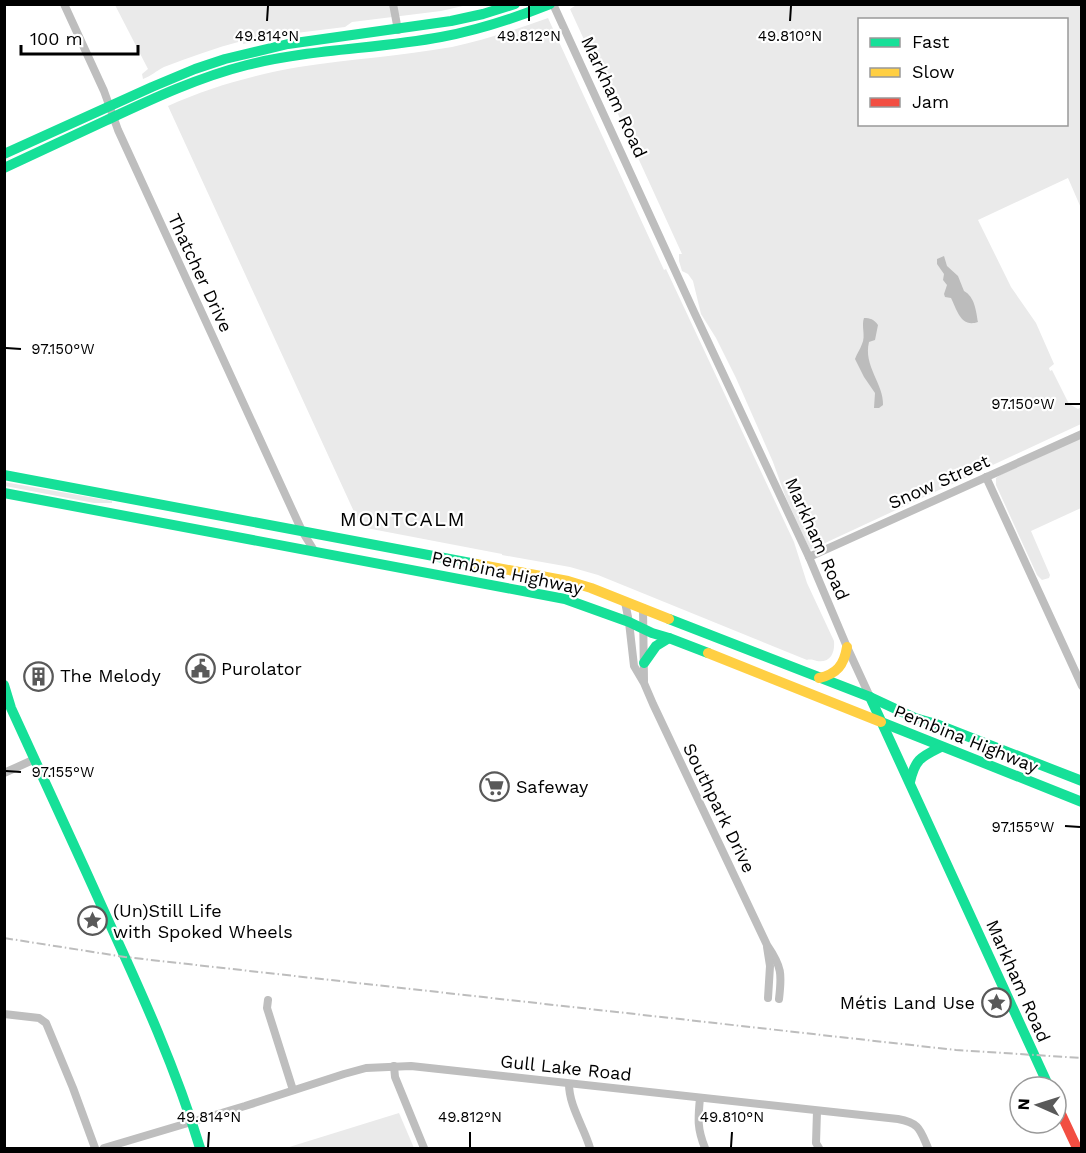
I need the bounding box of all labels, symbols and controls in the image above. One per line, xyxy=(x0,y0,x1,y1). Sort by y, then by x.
scale bar xyxy=(21,18,138,56)
legend xyxy=(858,18,1068,126)
text: 49.814°N xyxy=(235,27,299,45)
text: 49.812°N xyxy=(497,27,561,45)
text: 49.810°N xyxy=(758,27,822,45)
text: 100 m xyxy=(30,28,83,49)
text: Fast xyxy=(912,31,950,52)
street label: Markham Road xyxy=(577,33,652,161)
text: Slow xyxy=(912,61,955,82)
text: Jam xyxy=(912,91,949,112)
street label: Thatcher Drive xyxy=(164,210,237,335)
text: 97.150°W xyxy=(31,340,95,358)
text: 97.150°W xyxy=(991,395,1055,413)
street label: Snow Street xyxy=(885,450,993,513)
street label: Markham Road xyxy=(781,474,854,603)
district label: MONTCALM xyxy=(340,507,466,531)
street label: Pembina Highway xyxy=(430,546,585,599)
public building icon: Purolator xyxy=(184,653,216,685)
place label: Purolator xyxy=(221,658,302,679)
building icon: The Melody xyxy=(23,660,55,692)
place label: The Melody xyxy=(60,665,161,686)
street label: Pembina Highway xyxy=(891,700,1042,777)
street label: Southpark Drive xyxy=(679,740,760,876)
text: 97.155°W xyxy=(32,763,94,781)
supermarket icon: Safeway xyxy=(479,771,511,803)
place label: Safeway xyxy=(516,776,589,797)
text: 97.155°W xyxy=(992,818,1054,836)
place label: (Un)Still Life with Spoked Wheels xyxy=(113,900,293,942)
place icon: (Un)Still Life with Spoked Wheels xyxy=(76,905,108,937)
street label: Markham Road xyxy=(982,916,1055,1045)
place icon: Métis Land Use xyxy=(980,987,1012,1019)
place label: Métis Land Use xyxy=(840,992,975,1013)
street label: Gull Lake Road xyxy=(499,1050,633,1085)
north arrow xyxy=(1008,1075,1068,1135)
text: N xyxy=(1014,1098,1033,1111)
text: 49.814°N xyxy=(177,1108,241,1126)
text: 49.812°N xyxy=(438,1108,502,1126)
text: 49.810°N xyxy=(700,1108,764,1126)

